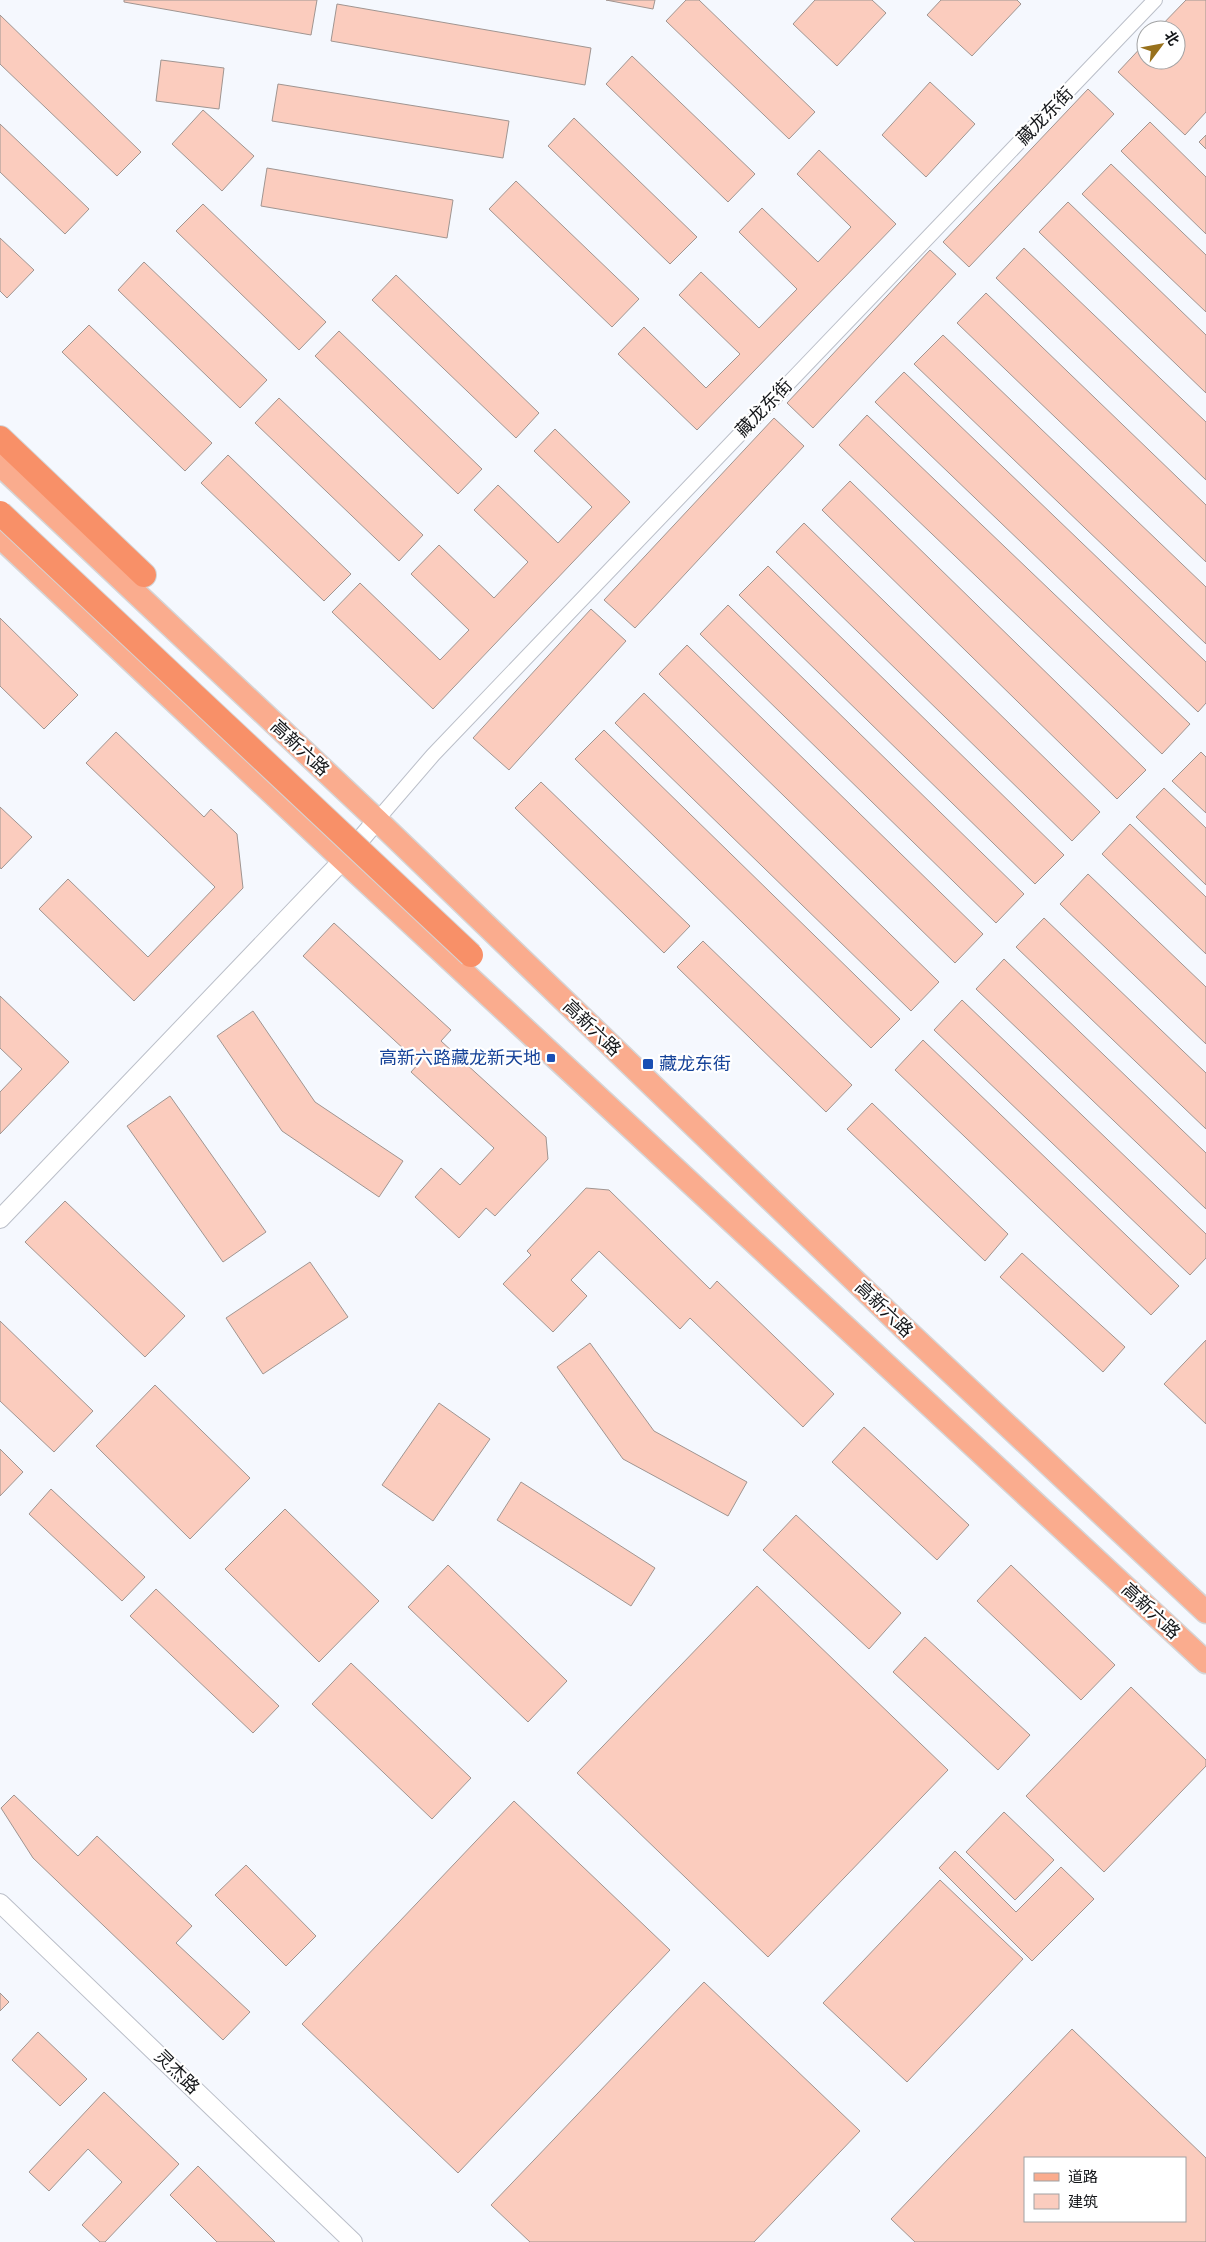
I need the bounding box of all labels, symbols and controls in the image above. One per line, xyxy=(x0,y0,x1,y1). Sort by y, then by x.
north arrow xyxy=(1136,20,1186,70)
text: 北 xyxy=(1162,28,1183,48)
street label: 藏龙东街 xyxy=(1012,82,1077,149)
street label: 藏龙东街 xyxy=(731,374,796,441)
street label: 高新六路 xyxy=(267,715,334,780)
street label: 高新六路 xyxy=(559,995,626,1060)
place label: 高新六路藏龙新天地 xyxy=(379,1047,541,1068)
marker: 高新六路藏龙新天地 xyxy=(545,1052,557,1064)
place label: 藏龙东街 xyxy=(659,1053,731,1074)
marker: 藏龙东街 xyxy=(641,1057,655,1071)
street label: 高新六路 xyxy=(851,1276,918,1341)
street label: 高新六路 xyxy=(1118,1578,1185,1643)
street label: 灵杰路 xyxy=(151,2045,204,2098)
legend xyxy=(1024,2157,1186,2222)
text: 道路 xyxy=(1068,2168,1098,2186)
text: 建筑 xyxy=(1068,2193,1098,2211)

